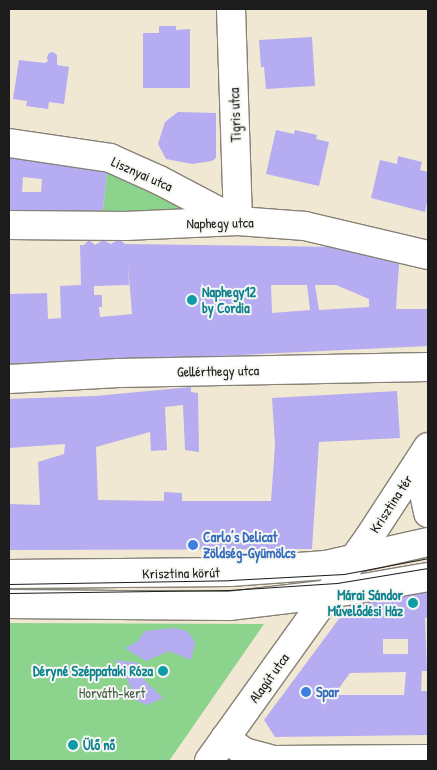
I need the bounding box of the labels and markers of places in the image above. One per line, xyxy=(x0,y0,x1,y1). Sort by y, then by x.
place label: Naphegy12 by Cordia xyxy=(202,284,256,316)
marker: Naphegy12 by Cordia xyxy=(186,294,198,306)
place label: Carlo’s Delicat Zöldség-Gyümölcs xyxy=(203,529,296,562)
marker: Carlo’s Delicat Zöldség-Gyümölcs xyxy=(187,539,199,551)
place label: Márai Sándor Művelődési Ház xyxy=(328,587,403,620)
marker: Márai Sándor Művelődési Ház xyxy=(407,597,419,609)
place label: Déryné Széppataki Róza xyxy=(33,663,153,679)
marker: Déryné Széppataki Róza xyxy=(157,665,169,677)
place label: Spar xyxy=(316,684,339,700)
marker: Spar xyxy=(300,686,312,698)
place label: Ülő nő xyxy=(83,737,115,753)
marker: Ülő nő xyxy=(67,739,79,751)

